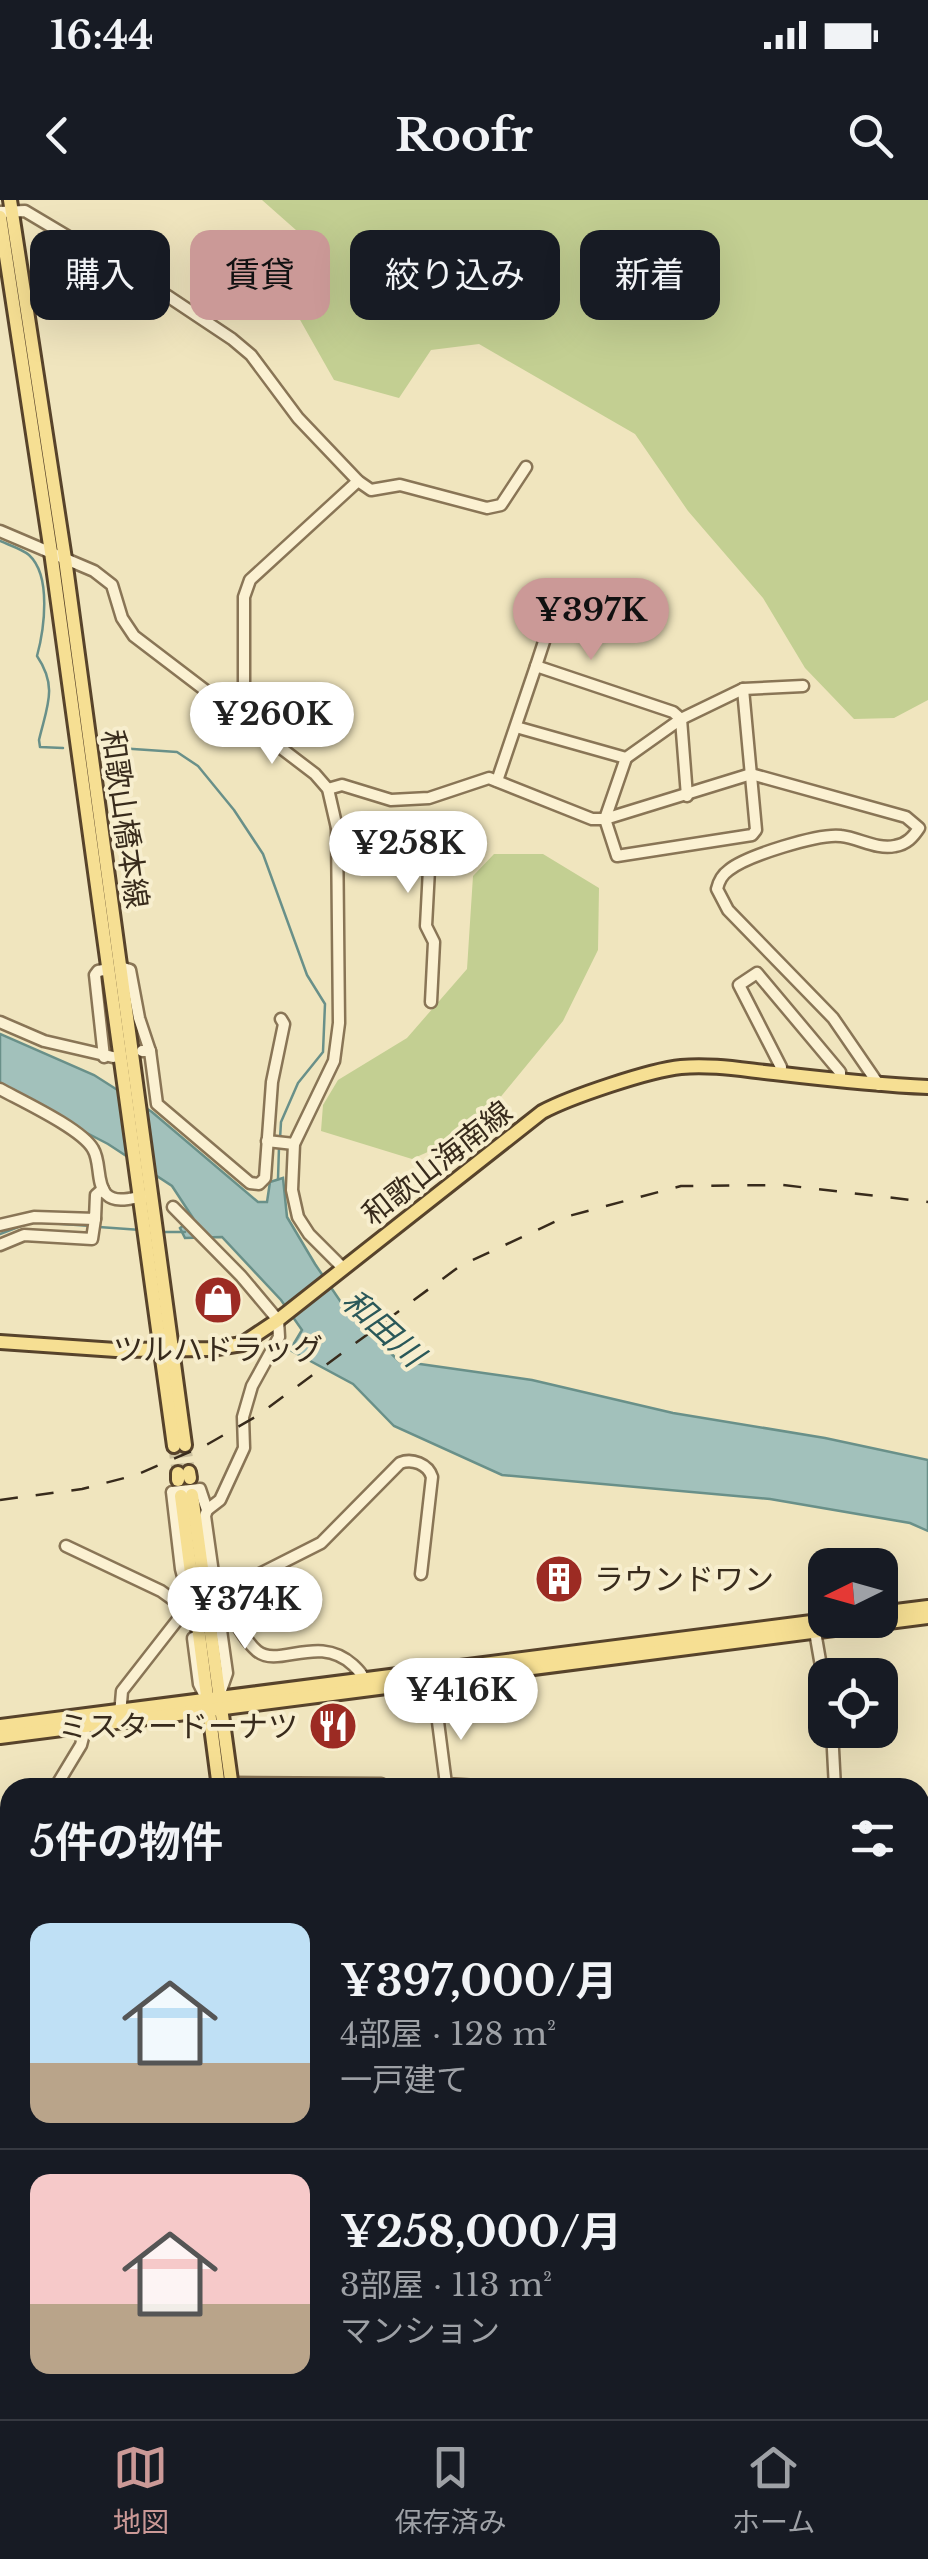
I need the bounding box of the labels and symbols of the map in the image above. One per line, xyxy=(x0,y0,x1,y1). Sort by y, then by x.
pin: ¥397K xyxy=(521,578,661,663)
pin: ¥260K xyxy=(202,682,342,767)
street label: 和歌山橋本線 xyxy=(94,727,156,911)
pin: ¥258K xyxy=(338,811,478,896)
street label: 和歌山海南線 xyxy=(355,1093,519,1233)
shop icon: ツルハドラッグ xyxy=(192,1274,244,1326)
water label: 和田川 xyxy=(334,1281,434,1377)
place label: ツルハドラッグ xyxy=(113,1331,323,1368)
north arrow xyxy=(808,1548,898,1638)
building icon: ラウンドワン xyxy=(533,1553,585,1605)
place label: ラウンドワン xyxy=(594,1561,774,1598)
pin: ¥374K xyxy=(175,1567,315,1652)
pin: ¥416K xyxy=(391,1658,531,1743)
restaurant icon: ミスタードーナツ xyxy=(307,1700,359,1752)
place label: ミスタードーナツ xyxy=(58,1708,298,1745)

